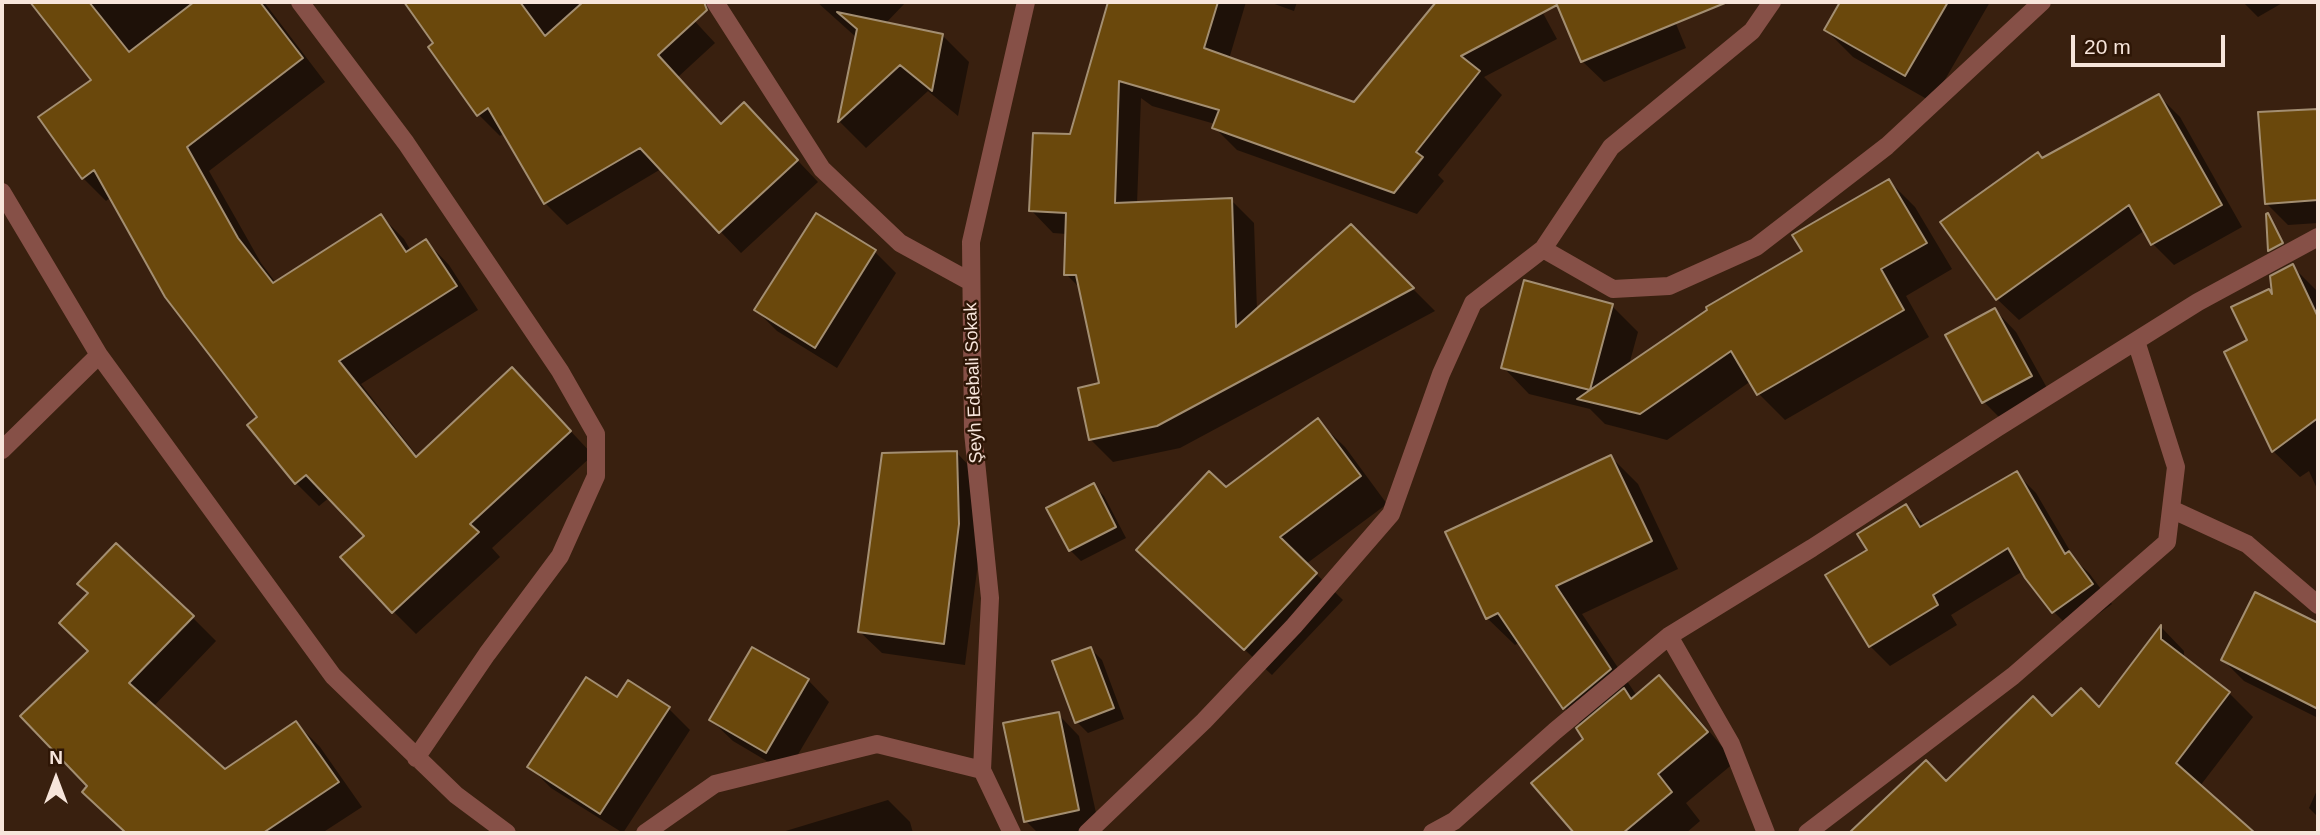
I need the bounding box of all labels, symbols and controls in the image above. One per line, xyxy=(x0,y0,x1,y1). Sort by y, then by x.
scale bar xyxy=(2075,21,2229,65)
text: 20 m xyxy=(2084,35,2131,58)
street label: Şeyh Edebali Sokak xyxy=(960,302,988,464)
north arrow xyxy=(21,744,91,814)
text: N xyxy=(49,747,63,768)

